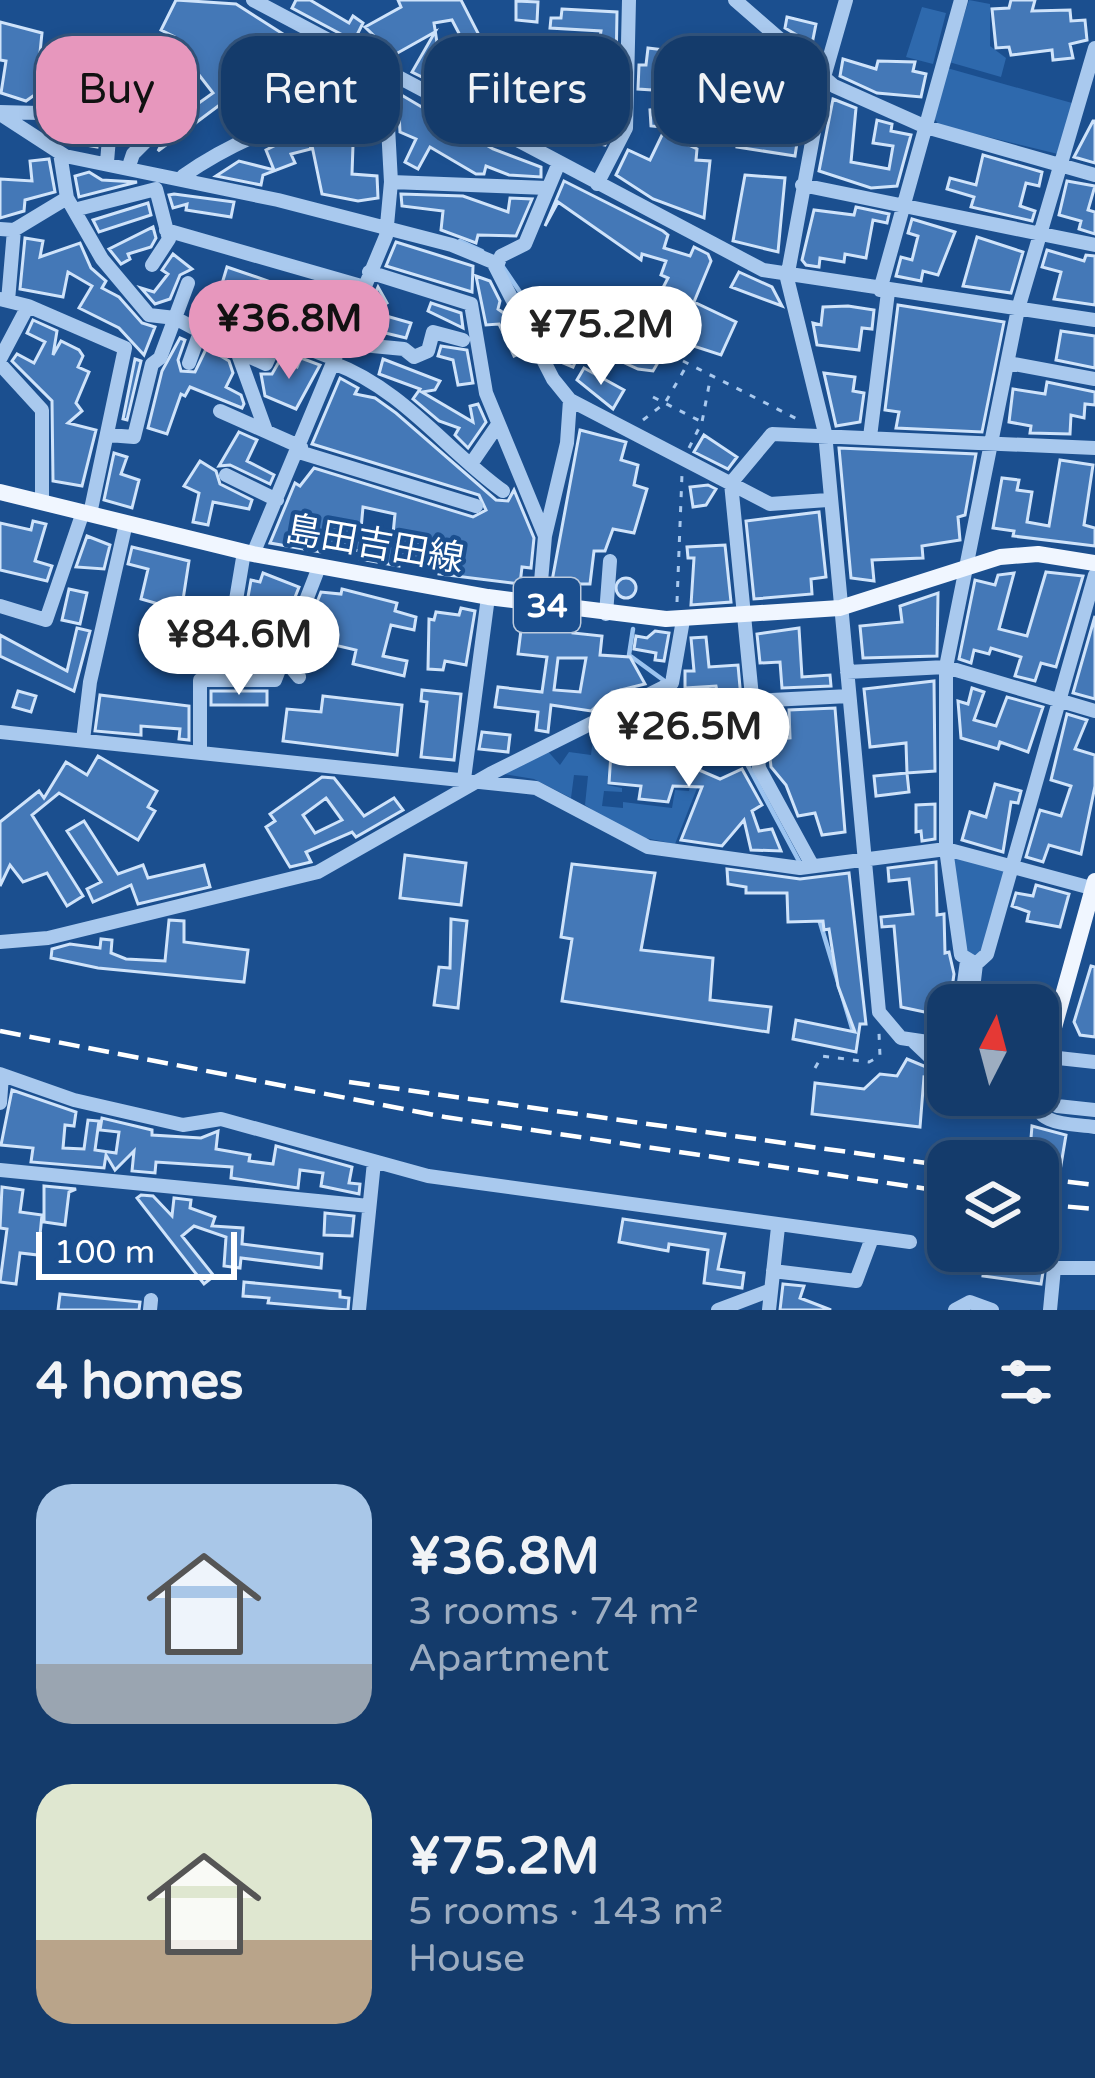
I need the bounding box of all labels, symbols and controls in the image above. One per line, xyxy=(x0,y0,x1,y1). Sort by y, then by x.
chip: Buy xyxy=(36,36,197,144)
chip: Rent xyxy=(221,36,400,144)
chip: Filters xyxy=(424,36,630,144)
chip: New xyxy=(654,36,827,144)
pin: ¥36.8M xyxy=(191,280,387,382)
pin: ¥75.2M xyxy=(503,286,699,388)
text: ¥36.8M xyxy=(216,295,362,342)
text: ¥75.2M xyxy=(528,301,674,348)
street label: 島田吉田線 xyxy=(282,508,467,581)
road number: 34 xyxy=(514,578,580,632)
pin: ¥84.6M xyxy=(141,596,337,698)
text: ¥84.6M xyxy=(166,611,312,658)
pin: ¥26.5M xyxy=(591,688,787,790)
text: ¥26.5M xyxy=(616,703,762,750)
north arrow xyxy=(927,984,1059,1116)
map controls xyxy=(927,984,1059,1272)
button: layers xyxy=(927,1140,1059,1272)
scale bar xyxy=(36,1226,237,1279)
text: 100 m xyxy=(54,1233,155,1272)
icon: filters xyxy=(993,1349,1059,1415)
text: 4 homes xyxy=(36,1351,244,1413)
text: ¥36.8M xyxy=(408,1526,600,1588)
icon: home xyxy=(132,1532,276,1676)
text: 3 rooms · 74 m² xyxy=(408,1588,699,1635)
text: Apartment xyxy=(408,1635,609,1682)
text: ¥75.2M xyxy=(408,1826,600,1888)
icon: home xyxy=(132,1832,276,1976)
text: 5 rooms · 143 m² xyxy=(408,1888,723,1935)
text: House xyxy=(408,1935,525,1982)

